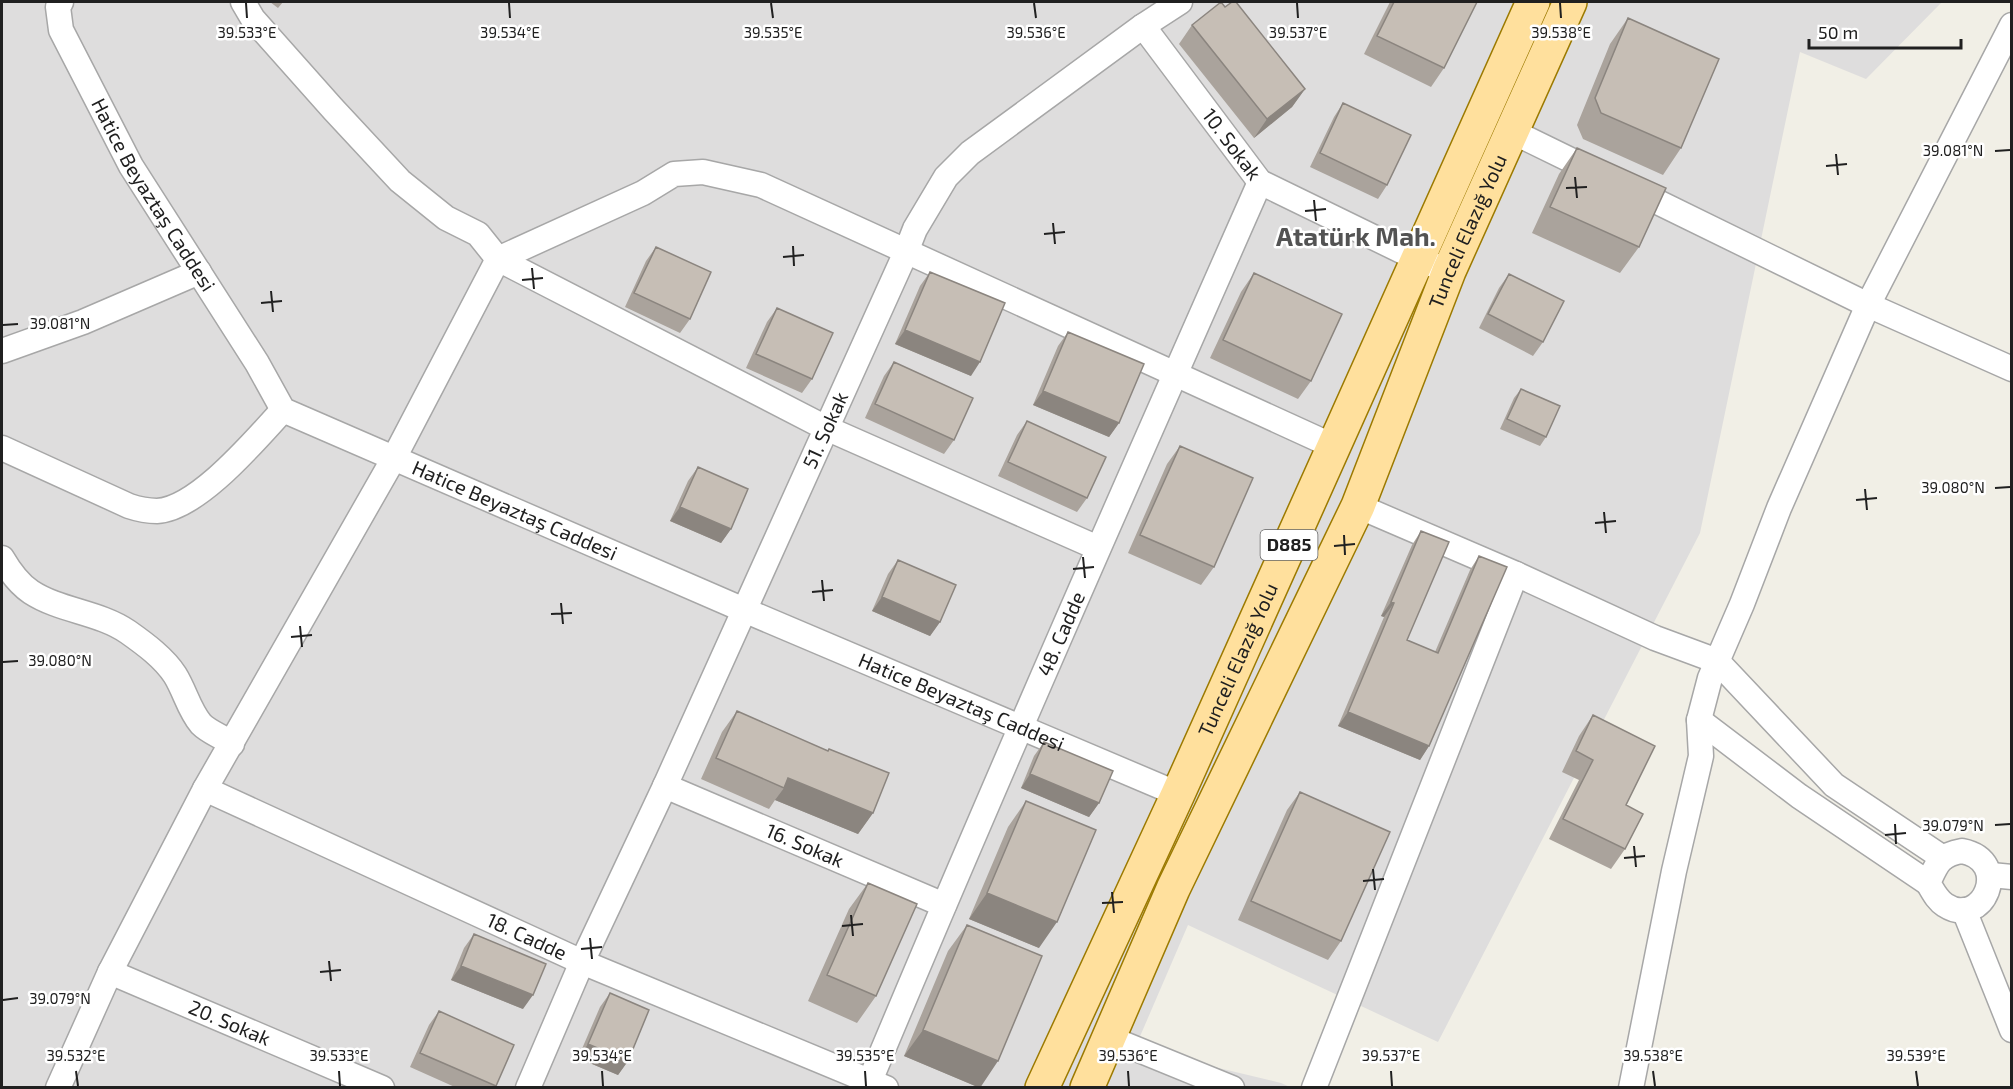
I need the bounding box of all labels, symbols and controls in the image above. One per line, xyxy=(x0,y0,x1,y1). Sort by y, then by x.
scale bar xyxy=(1809,12,1960,50)
text: 50 m xyxy=(1818,21,1858,43)
text: 39.533°E xyxy=(218,23,276,41)
text: 39.534°E xyxy=(480,23,540,41)
text: 39.535°E xyxy=(744,23,802,41)
text: 39.536°E xyxy=(1006,23,1066,41)
text: 39.537°E xyxy=(1269,23,1327,41)
text: 39.538°E xyxy=(1531,23,1591,41)
street label: Hatice Beyaztaş Caddesi xyxy=(87,94,221,295)
street label: 10. Sokak xyxy=(1198,103,1267,184)
text: 39.081°N xyxy=(1923,141,1983,159)
street label: Tunceli Elazığ Yolu xyxy=(1423,150,1511,311)
district label: Atatürk Mah. xyxy=(1276,220,1436,251)
text: 39.081°N xyxy=(30,314,90,332)
street label: 51. Sokak xyxy=(797,388,852,472)
street label: Hatice Beyaztaş Caddesi xyxy=(409,455,621,565)
text: 39.080°N xyxy=(1921,478,1985,496)
road number: D885 xyxy=(1260,530,1318,560)
street label: Tunceli Elazığ Yolu xyxy=(1192,579,1282,740)
street label: 48. Cadde xyxy=(1031,588,1089,679)
street label: Hatice Beyaztaş Caddesi xyxy=(855,647,1068,755)
text: 39.080°N xyxy=(28,651,92,669)
text: 39.079°N xyxy=(1922,816,1984,834)
street label: 16. Sokak xyxy=(763,818,848,872)
street label: 18. Cadde xyxy=(483,907,571,964)
text: 39.079°N xyxy=(29,989,91,1007)
street label: 20. Sokak xyxy=(186,994,274,1050)
text: 39.532°E xyxy=(46,1046,106,1064)
text: 39.533°E xyxy=(310,1046,368,1064)
text: 39.534°E xyxy=(572,1046,632,1064)
text: 39.535°E xyxy=(836,1046,894,1064)
text: 39.536°E xyxy=(1098,1046,1158,1064)
text: 39.537°E xyxy=(1362,1046,1420,1064)
text: 39.538°E xyxy=(1623,1046,1683,1064)
text: 39.539°E xyxy=(1886,1046,1946,1064)

